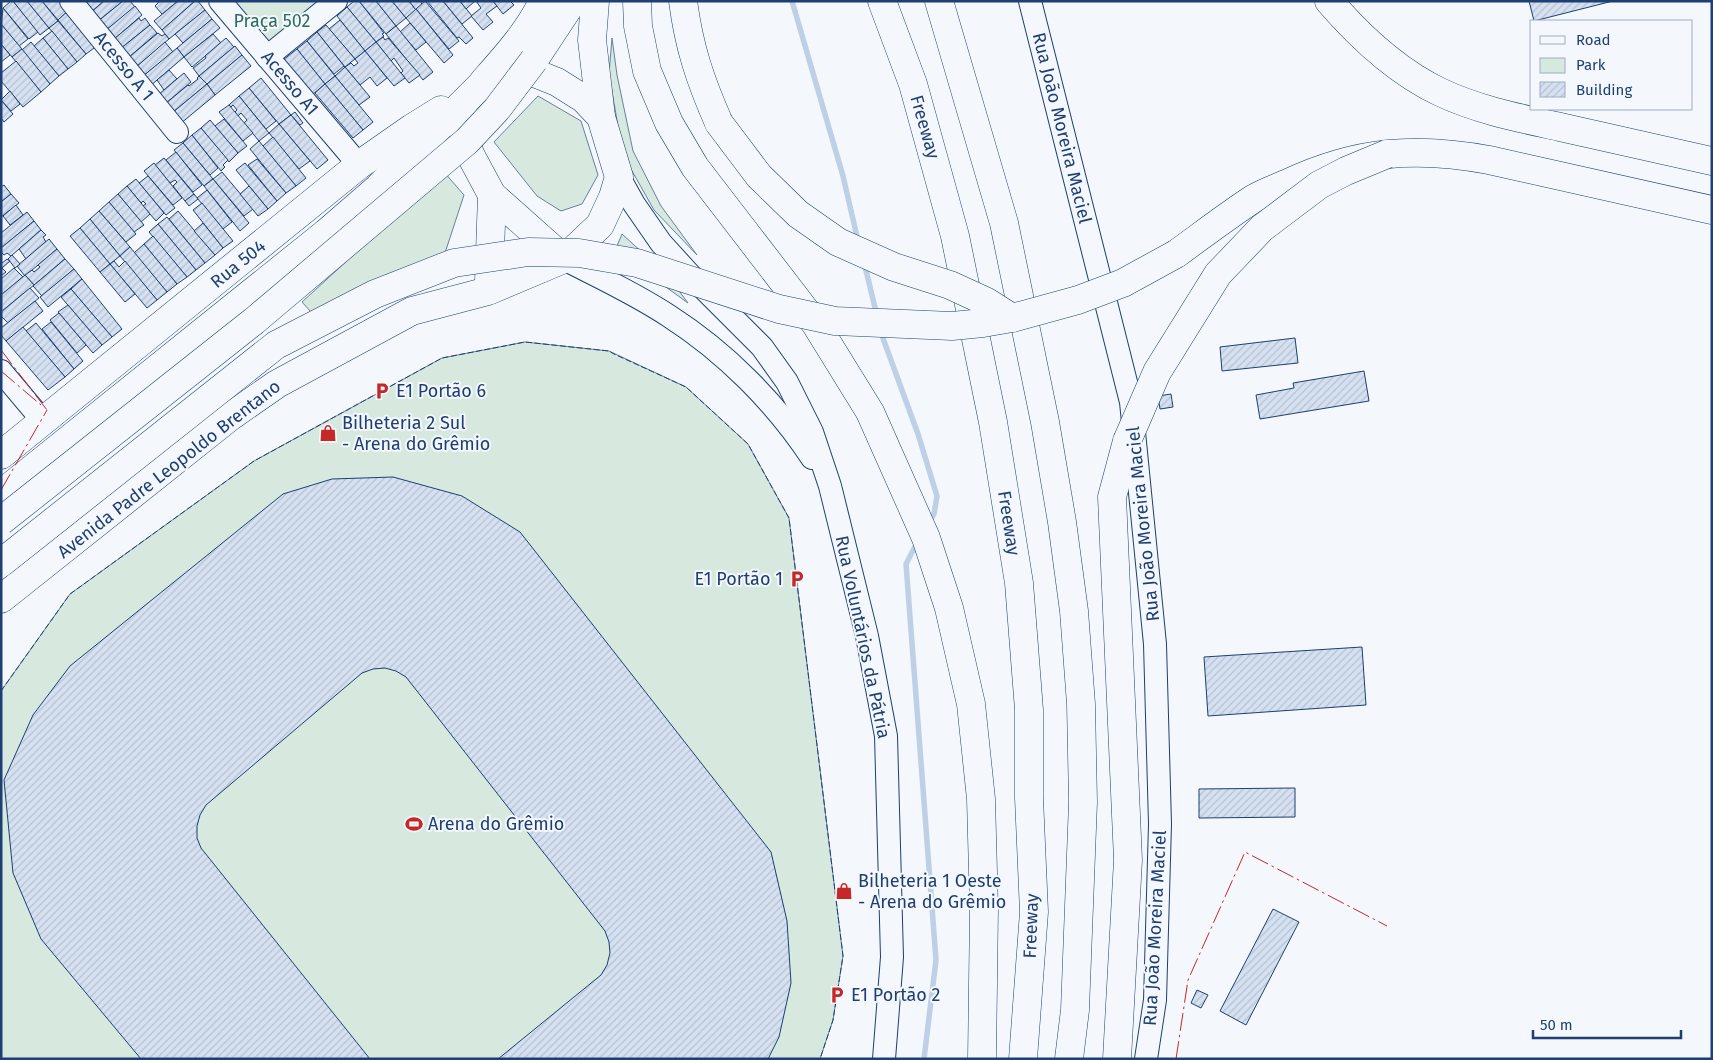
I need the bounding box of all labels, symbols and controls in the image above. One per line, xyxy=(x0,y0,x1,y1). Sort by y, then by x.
park label: Praça 502 xyxy=(234,10,311,32)
legend xyxy=(1530,20,1693,110)
street label: Acesso A 1 xyxy=(89,27,159,105)
street label: Rua João Moreira Maciel xyxy=(1028,30,1096,226)
text: Road xyxy=(1576,31,1611,49)
street label: Acesso A1 xyxy=(257,46,323,120)
text: Park xyxy=(1576,56,1606,74)
text: Building xyxy=(1576,81,1632,99)
street label: Freeway xyxy=(905,93,945,162)
street label: Rua 504 xyxy=(206,235,270,293)
street label: Avenida Padre Leopoldo Brentano xyxy=(53,375,285,563)
place label: E1 Portão 6 xyxy=(396,380,486,402)
parking icon: E1 Portão 6 xyxy=(372,381,392,401)
place label: Bilheteria 2 Sul - Arena do Grêmio xyxy=(342,412,490,455)
shop icon: Bilheteria 2 Sul - Arena do Grêmio xyxy=(318,423,338,443)
street label: Rua João Moreira Maciel xyxy=(1122,425,1164,623)
street label: Freeway xyxy=(993,489,1025,557)
street label: Rua Voluntários da Pátria xyxy=(831,533,895,741)
place label: E1 Portão 1 xyxy=(695,568,783,590)
parking icon: E1 Portão 1 xyxy=(787,569,807,589)
place label: Arena do Grêmio xyxy=(428,813,564,835)
sports icon: Arena do Grêmio xyxy=(404,814,424,834)
street label: Rua João Moreira Maciel xyxy=(1139,830,1171,1026)
place label: Bilheteria 1 Oeste - Arena do Grêmio xyxy=(858,870,1006,913)
shop icon: Bilheteria 1 Oeste - Arena do Grêmio xyxy=(834,881,854,901)
street label: Freeway xyxy=(1019,893,1043,959)
place label: E1 Portão 2 xyxy=(851,984,941,1006)
parking icon: E1 Portão 2 xyxy=(827,985,847,1005)
scale bar xyxy=(1533,1008,1680,1040)
text: 50 m xyxy=(1540,1016,1573,1034)

